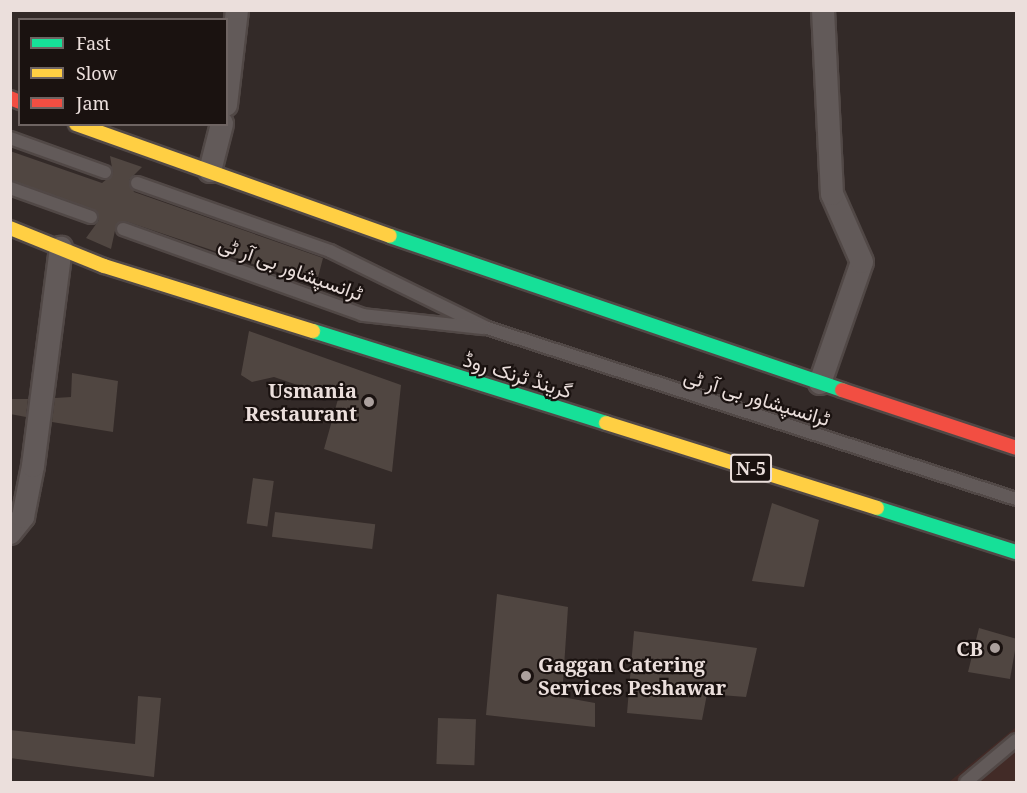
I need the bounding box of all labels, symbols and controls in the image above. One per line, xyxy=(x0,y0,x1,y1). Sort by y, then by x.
legend xyxy=(18,18,228,126)
text: Fast xyxy=(76,31,111,55)
text: Slow xyxy=(76,61,117,85)
text: Jam xyxy=(76,91,110,115)
street label: ٹرانسپشاور بی آر ٹی xyxy=(216,231,366,305)
street label: گرینڈ ٹرنک روڈ xyxy=(461,347,575,403)
street label: ٹرانسپشاور بی آر ٹی xyxy=(681,363,833,431)
place label: Usmania Restaurant xyxy=(245,378,357,425)
marker: Usmania Restaurant xyxy=(362,395,376,409)
road number: N-5 xyxy=(730,453,772,483)
place label: CB xyxy=(956,636,983,660)
marker: CB xyxy=(988,641,1002,655)
place label: Gaggan Catering Services Peshawar xyxy=(538,652,726,699)
marker: Gaggan Catering Services Peshawar xyxy=(519,669,533,683)

